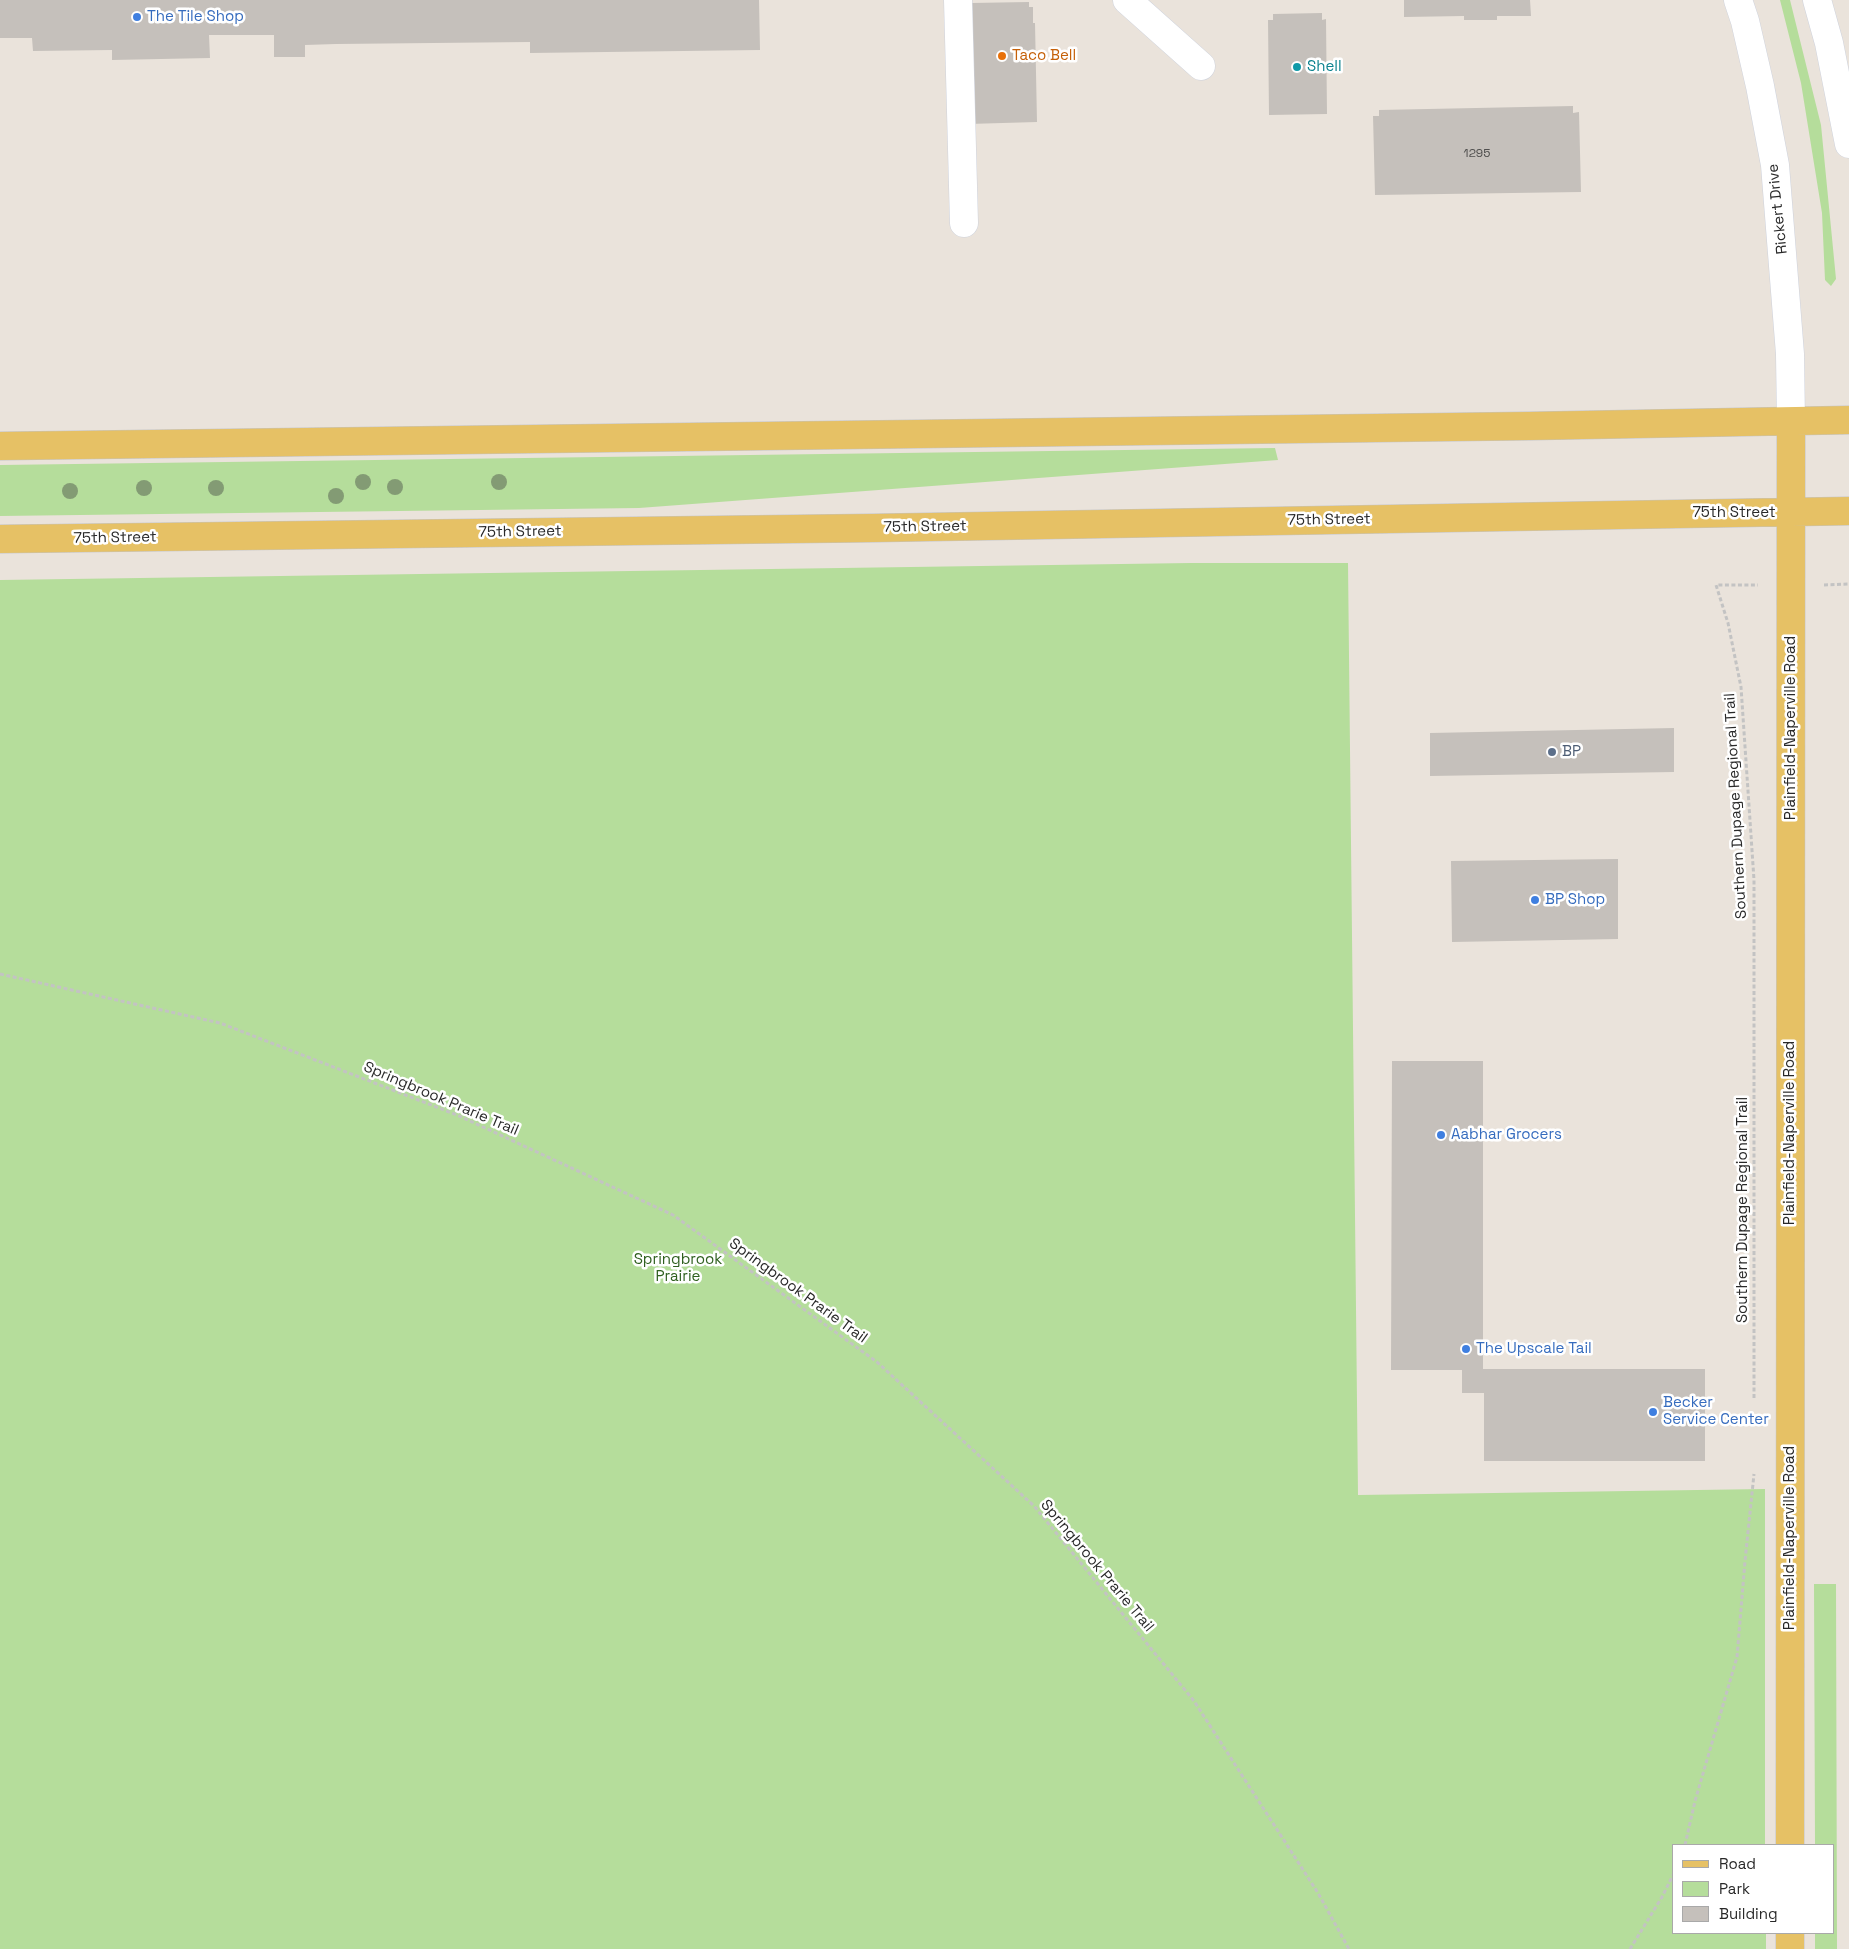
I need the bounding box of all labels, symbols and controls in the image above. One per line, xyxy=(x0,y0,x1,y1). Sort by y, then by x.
place label: The Tile Shop xyxy=(147,8,244,26)
marker: The Tile Shop xyxy=(131,11,143,23)
place label: Taco Bell xyxy=(1012,47,1076,65)
marker: Taco Bell xyxy=(996,50,1008,62)
place label: Shell xyxy=(1307,58,1342,76)
marker: Shell xyxy=(1291,61,1303,73)
house number: 1295 xyxy=(1464,147,1490,161)
street label: Rickert Drive xyxy=(1764,163,1792,255)
street label: 75th Street xyxy=(1692,504,1776,522)
street label: 75th Street xyxy=(1287,510,1371,530)
street label: 75th Street xyxy=(883,517,967,537)
street label: 75th Street xyxy=(478,522,562,542)
street label: 75th Street xyxy=(73,528,157,548)
street label: Plainfield-Naperville Road xyxy=(1782,636,1800,820)
street label: Southern Dupage Regional Trail xyxy=(1721,693,1751,919)
place label: BP xyxy=(1562,743,1581,761)
marker: BP xyxy=(1546,746,1558,758)
place label: BP Shop xyxy=(1545,891,1605,909)
marker: BP Shop xyxy=(1529,894,1541,906)
street label: Plainfield-Naperville Road xyxy=(1781,1041,1799,1225)
street label: Springbrook Prarie Trail xyxy=(361,1058,521,1140)
street label: Southern Dupage Regional Trail xyxy=(1734,1097,1752,1323)
place label: Aabhar Grocers xyxy=(1451,1126,1562,1144)
marker: Aabhar Grocers xyxy=(1435,1129,1447,1141)
street label: Springbrook Prarie Trail xyxy=(725,1235,871,1347)
park label: Springbrook Prairie xyxy=(634,1251,722,1286)
place label: The Upscale Tail xyxy=(1476,1340,1592,1358)
marker: The Upscale Tail xyxy=(1460,1343,1472,1355)
place label: Becker Service Center xyxy=(1663,1394,1769,1429)
marker: Becker Service Center xyxy=(1647,1406,1659,1418)
street label: Plainfield-Naperville Road xyxy=(1781,1446,1799,1630)
street label: Springbrook Prarie Trail xyxy=(1037,1496,1157,1636)
legend xyxy=(1672,1844,1834,1934)
text: Road xyxy=(1719,1854,1756,1873)
text: Park xyxy=(1719,1879,1750,1898)
text: Building xyxy=(1719,1904,1778,1923)

